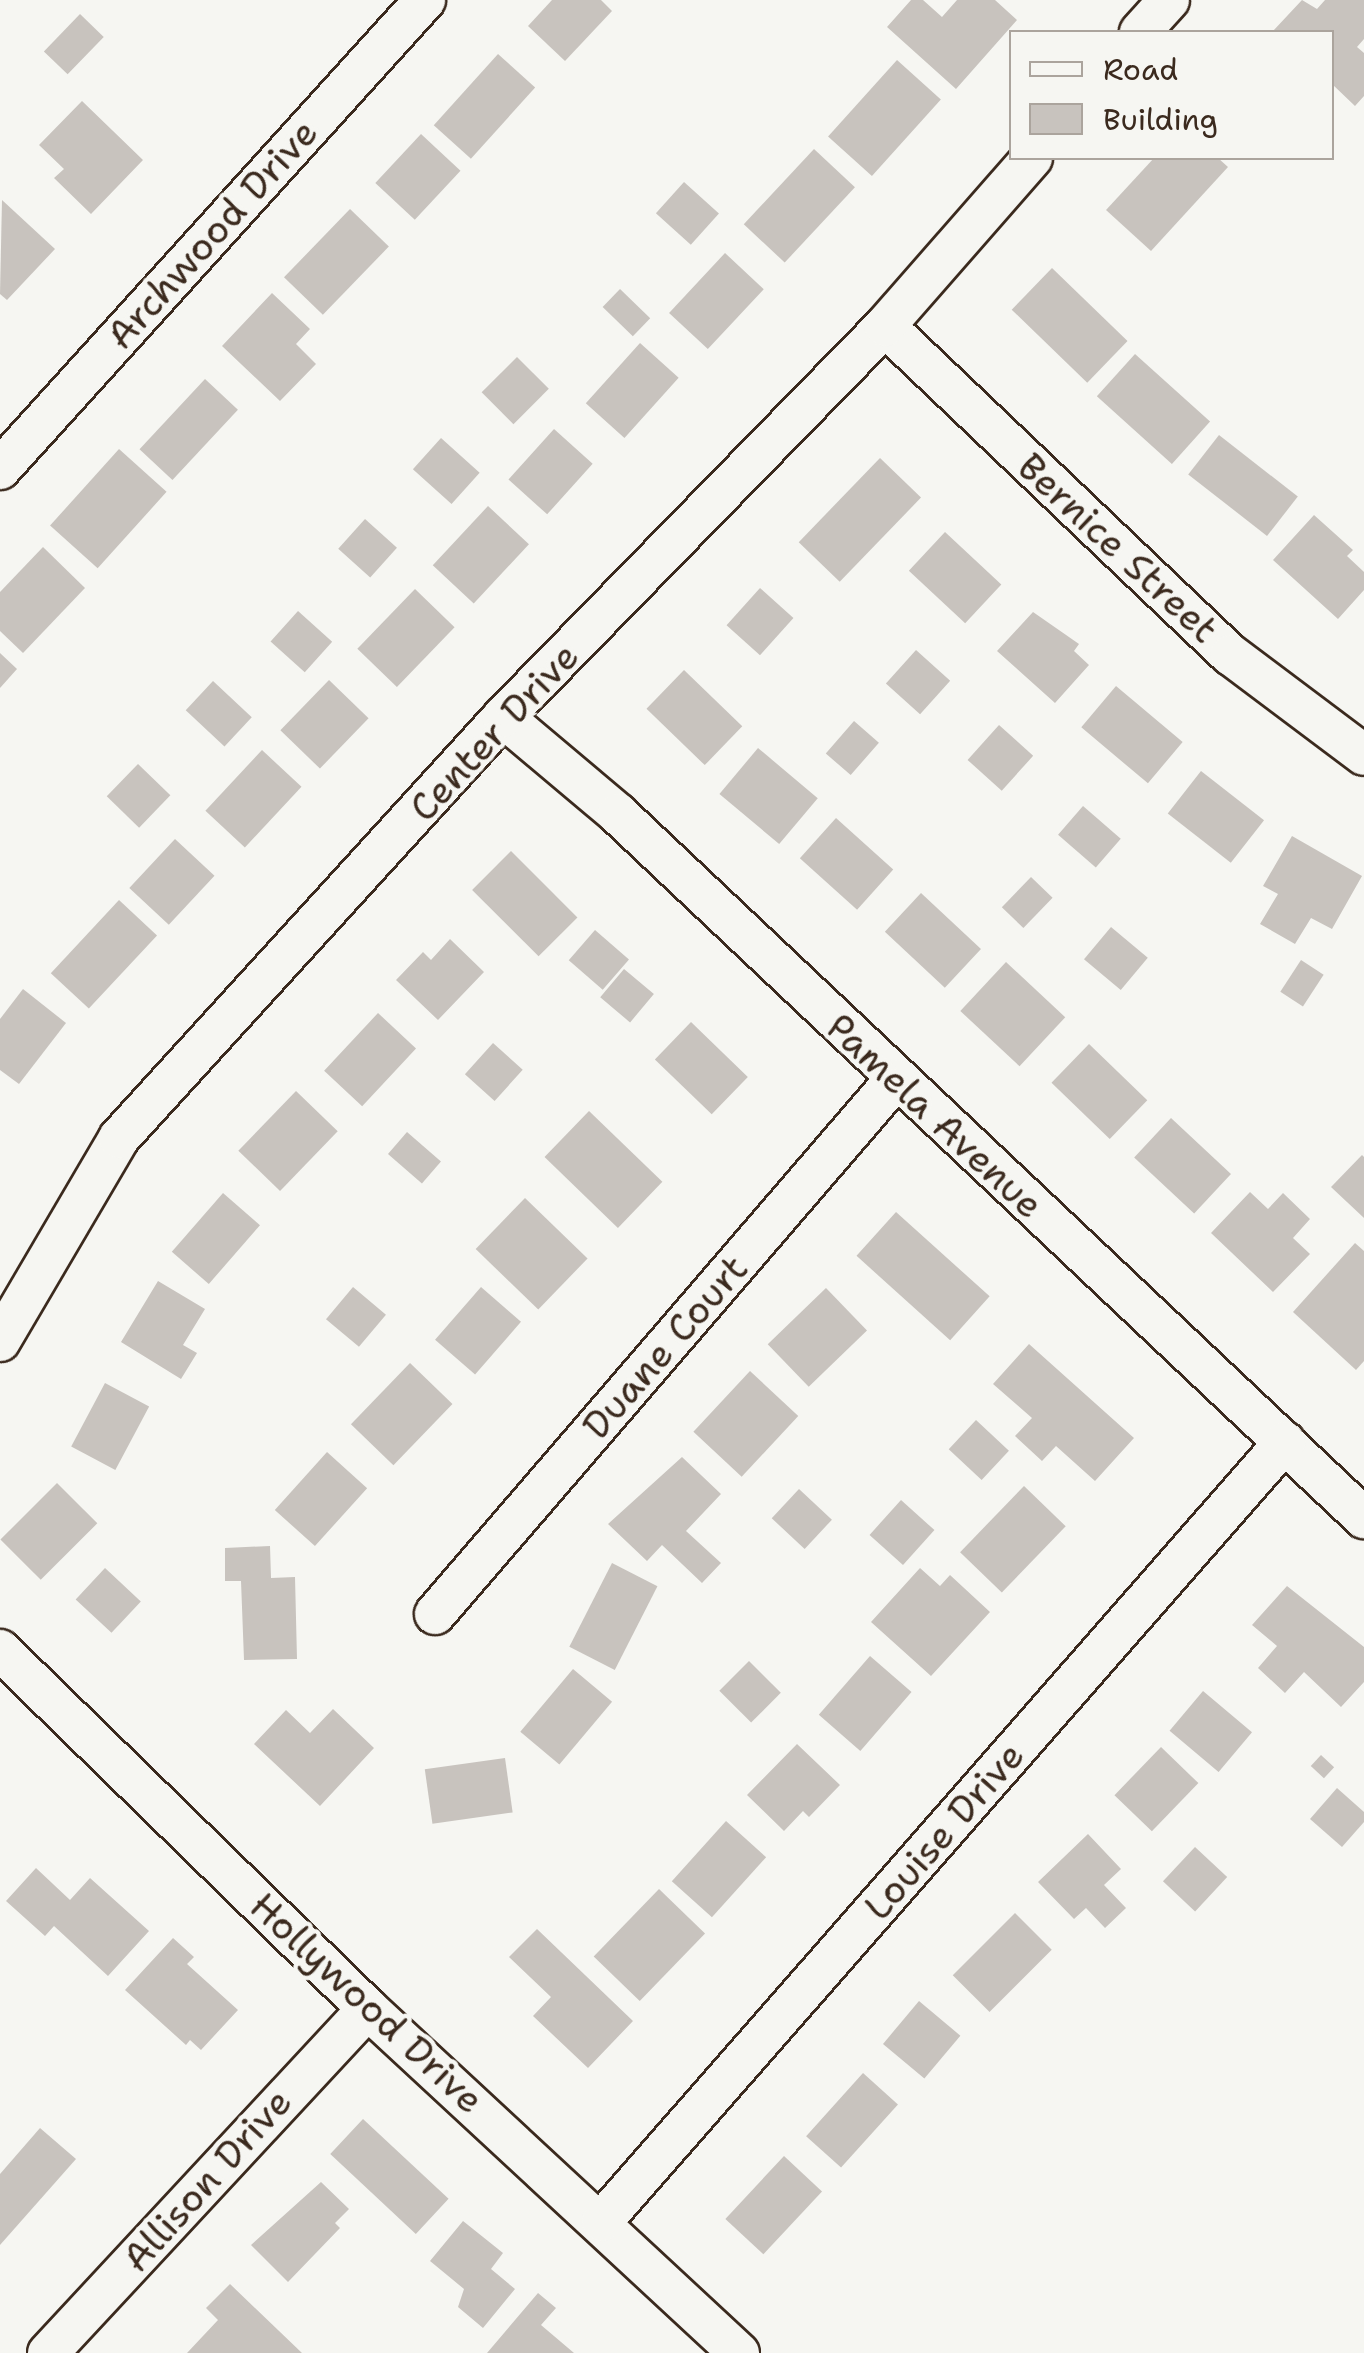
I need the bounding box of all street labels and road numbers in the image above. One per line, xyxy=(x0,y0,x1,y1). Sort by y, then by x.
street label: Archwood Drive xyxy=(97,110,327,358)
street label: Bernice Street xyxy=(1008,444,1228,652)
street label: Center Drive xyxy=(400,633,588,831)
street label: Pamela Avenue xyxy=(817,1004,1053,1228)
street label: Duane Court xyxy=(573,1246,757,1448)
street label: Louise Drive xyxy=(854,1733,1034,1929)
street label: Hollywood Drive xyxy=(241,1883,493,2123)
street label: Allison Drive xyxy=(113,2079,301,2281)

